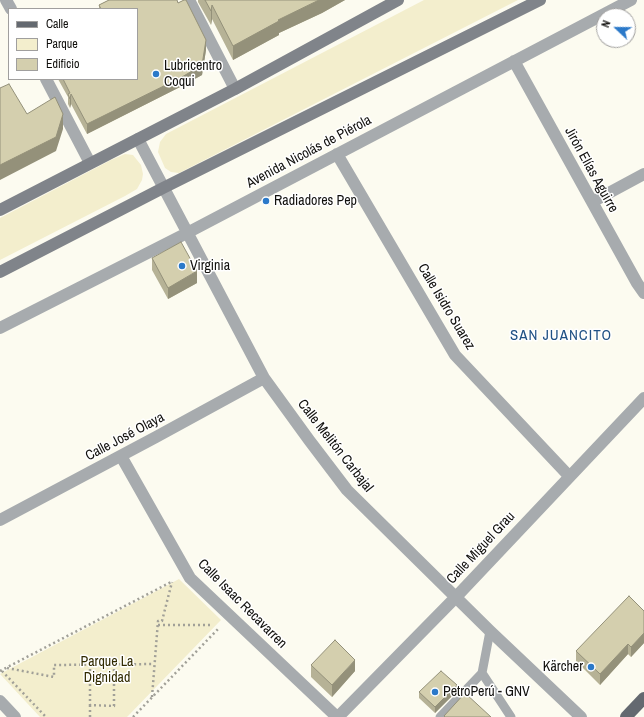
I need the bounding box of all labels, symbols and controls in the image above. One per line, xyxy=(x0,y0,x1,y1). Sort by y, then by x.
legend xyxy=(8,8,138,80)
north arrow xyxy=(596,8,636,48)
text: Calle xyxy=(46,16,68,32)
text: N xyxy=(598,18,614,30)
text: Parque xyxy=(46,36,78,52)
text: Edificio xyxy=(46,56,79,72)
place label: Lubricentro Coqui xyxy=(164,58,222,90)
marker: Lubricentro Coqui xyxy=(151,69,161,79)
street label: Avenida Nicolás de Piérola xyxy=(244,112,374,192)
street label: Jirón Elías Aguirre xyxy=(561,124,621,216)
place label: Radiadores Pep xyxy=(274,193,357,209)
marker: Radiadores Pep xyxy=(261,196,271,206)
place label: Virginia xyxy=(190,258,230,274)
marker: Virginia xyxy=(177,261,187,271)
street label: Calle Isidro Suarez xyxy=(414,261,478,353)
district label: SAN JUANCITO xyxy=(510,327,612,345)
street label: Calle Melitón Carbajal xyxy=(294,396,376,496)
street label: Calle José Olaya xyxy=(83,409,167,465)
street label: Calle Miguel Grau xyxy=(443,508,519,588)
street label: Calle Isaac Recavarren xyxy=(194,556,290,652)
park label: Parque La Dignidad xyxy=(81,654,133,686)
place label: Kärcher xyxy=(543,659,583,675)
marker: Kärcher xyxy=(586,662,596,672)
place label: PetroPerú - GNV xyxy=(443,684,530,700)
marker: PetroPerú - GNV xyxy=(430,687,440,697)

